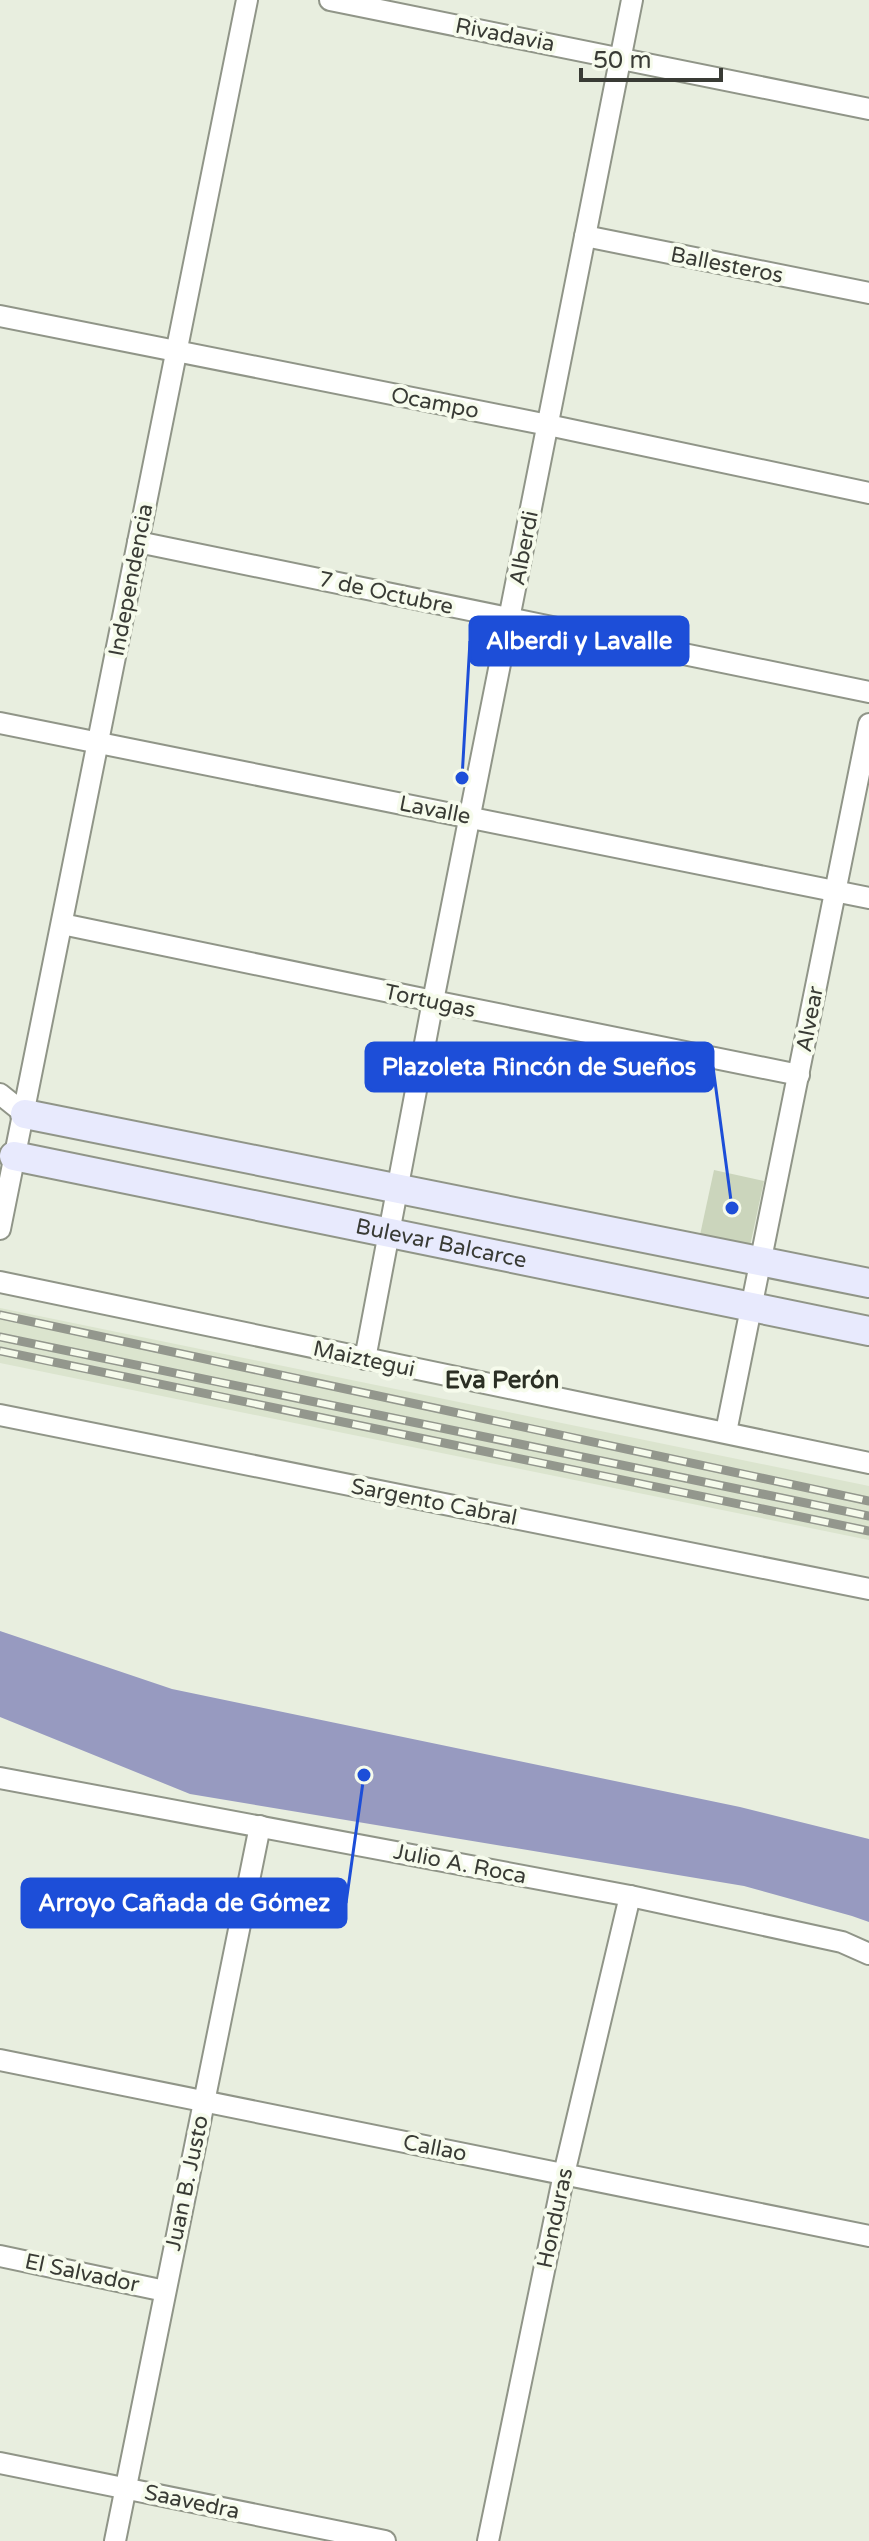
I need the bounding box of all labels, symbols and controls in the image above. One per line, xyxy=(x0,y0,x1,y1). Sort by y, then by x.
street label: Rivadavia xyxy=(453,13,557,57)
scale bar xyxy=(581,32,721,82)
text: 50 m xyxy=(593,46,651,75)
street label: Ballesteros xyxy=(668,241,786,289)
street label: Ocampo xyxy=(389,382,481,424)
street label: Independencia xyxy=(103,502,159,658)
street label: Alberdi xyxy=(504,508,544,588)
street label: 7 de Octubre xyxy=(316,566,456,620)
callout: Alberdi y Lavalle xyxy=(470,617,688,665)
text: Alberdi y Lavalle xyxy=(486,627,673,656)
street label: Lavalle xyxy=(397,790,473,830)
street label: Tortugas xyxy=(382,979,478,1023)
street label: Alvear xyxy=(791,983,829,1054)
callout: Plazoleta Rincón de Sueños xyxy=(366,1043,713,1091)
text: Plazoleta Rincón de Sueños xyxy=(382,1053,696,1082)
street label: Bulevar Balcarce xyxy=(353,1213,529,1274)
street label: Maiztegui xyxy=(311,1336,417,1382)
district label: Eva Perón xyxy=(445,1366,559,1395)
street label: Sargento Cabral xyxy=(349,1473,519,1531)
street label: Julio A. Roca xyxy=(391,1838,529,1890)
callout: Arroyo Cañada de Gómez xyxy=(22,1879,346,1927)
text: Arroyo Cañada de Gómez xyxy=(38,1889,330,1918)
street label: Juan B. Justo xyxy=(160,2113,214,2253)
street label: Callao xyxy=(401,2129,469,2167)
street label: Honduras xyxy=(532,2166,578,2270)
street label: El Salvador xyxy=(22,2248,142,2298)
street label: Saavedra xyxy=(142,2479,242,2525)

